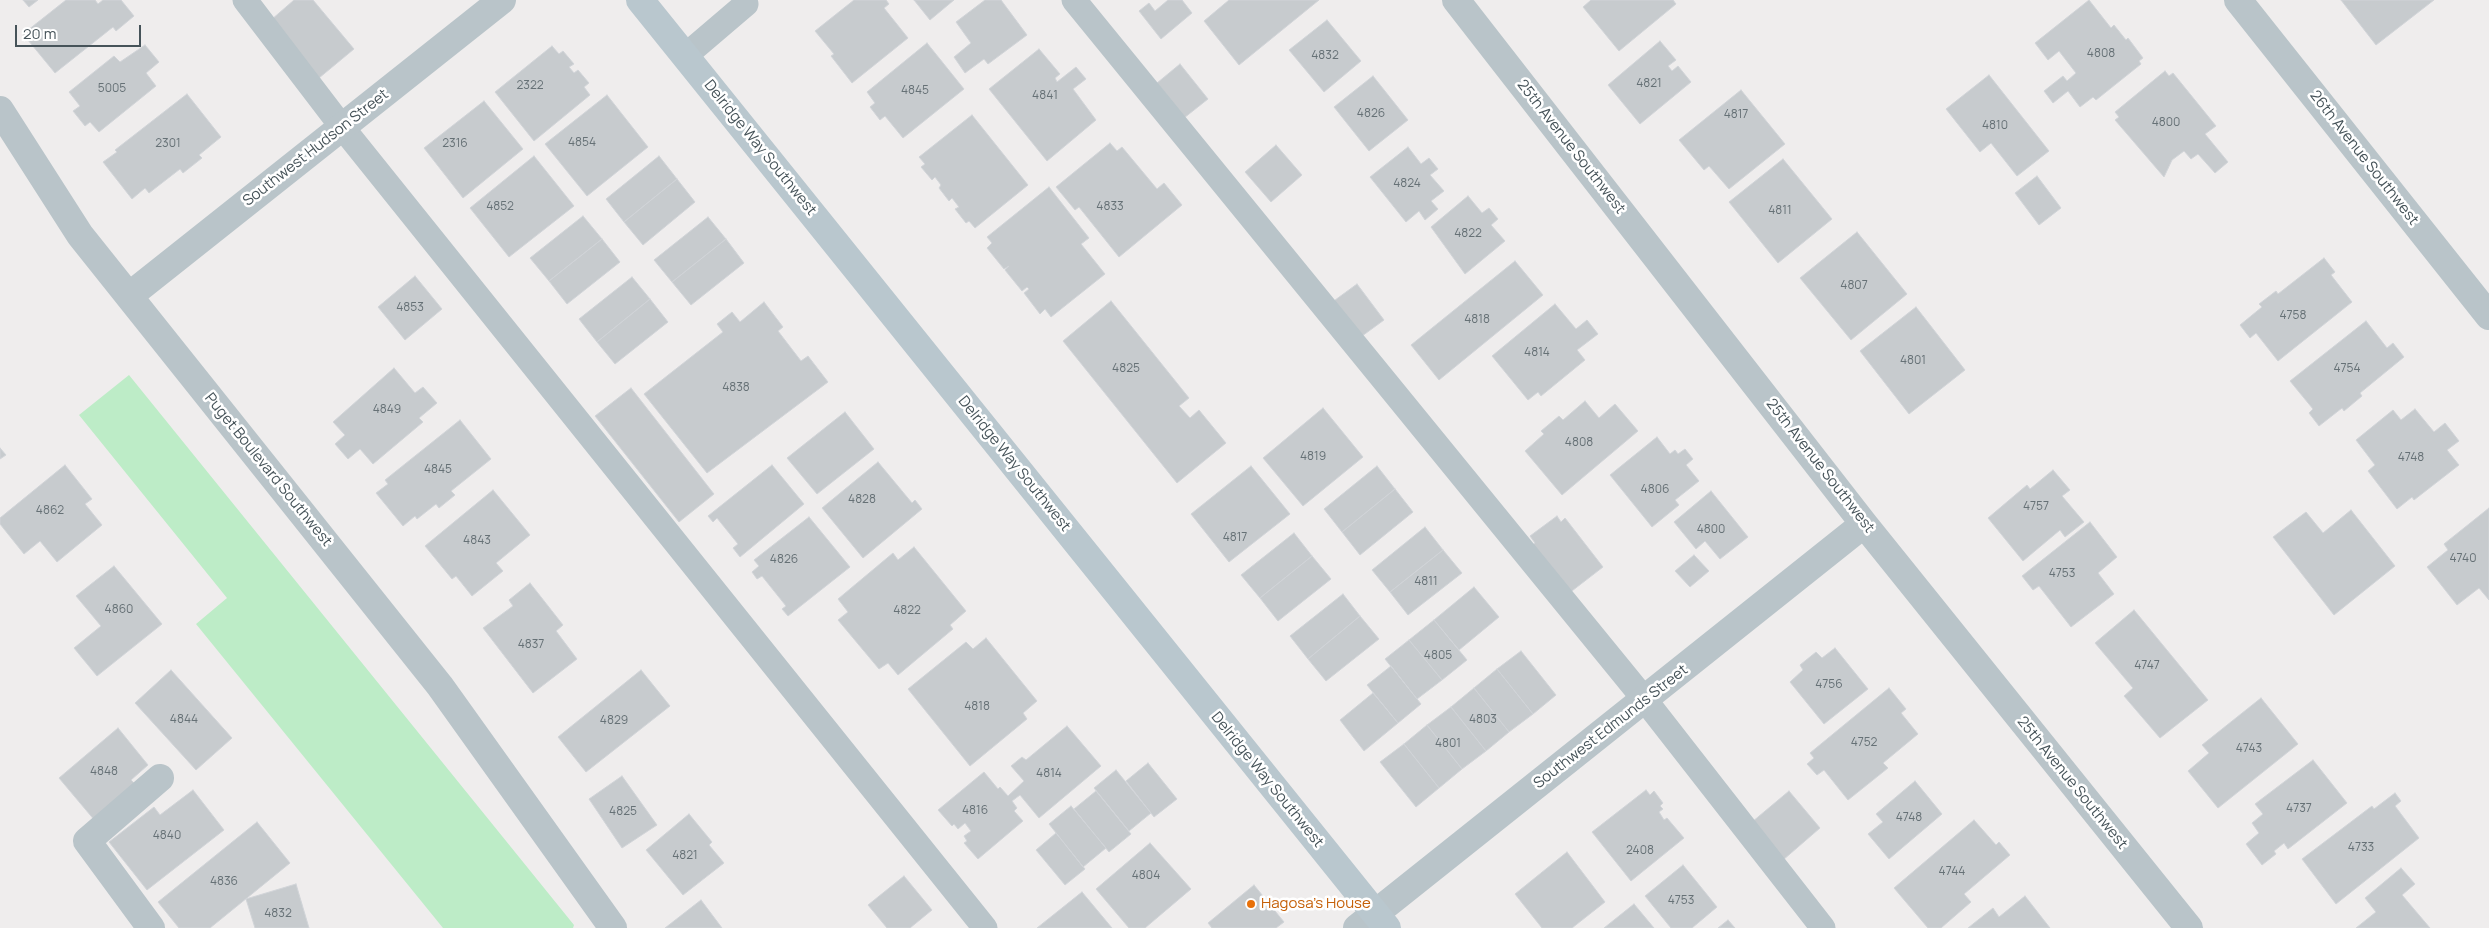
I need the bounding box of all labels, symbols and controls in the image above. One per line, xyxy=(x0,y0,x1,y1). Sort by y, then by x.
scale bar xyxy=(18,15,144,47)
text: 20 m xyxy=(23,23,56,44)
house number: 4808 xyxy=(2087,47,2115,61)
house number: 4832 xyxy=(1311,49,1339,63)
street label: 25th Avenue Southwest xyxy=(1513,76,1629,218)
street label: Delridge Way Southwest xyxy=(700,77,820,219)
house number: 4821 xyxy=(1636,77,1662,91)
house number: 2322 xyxy=(516,79,544,93)
house number: 5005 xyxy=(98,82,126,96)
house number: 4845 xyxy=(901,84,929,98)
street label: Southwest Hudson Street xyxy=(240,86,392,210)
street label: 26th Avenue Southwest xyxy=(2306,87,2422,229)
house number: 4841 xyxy=(1032,89,1058,103)
house number: 4826 xyxy=(1357,107,1385,121)
house number: 4817 xyxy=(1724,108,1748,122)
house number: 4800 xyxy=(2152,116,2180,130)
house number: 4810 xyxy=(1982,119,2008,133)
house number: 4854 xyxy=(568,136,596,150)
house number: 2301 xyxy=(155,137,181,151)
house number: 2316 xyxy=(442,137,468,151)
house number: 4824 xyxy=(1393,177,1421,191)
house number: 4852 xyxy=(486,200,514,214)
house number: 4833 xyxy=(1096,200,1124,214)
house number: 4811 xyxy=(1768,204,1792,218)
house number: 4822 xyxy=(1454,227,1482,241)
house number: 4807 xyxy=(1840,279,1868,293)
house number: 4853 xyxy=(396,301,424,315)
house number: 4758 xyxy=(2280,309,2306,323)
house number: 4818 xyxy=(1464,313,1490,327)
house number: 4814 xyxy=(1524,346,1550,360)
house number: 4801 xyxy=(1900,354,1926,368)
house number: 4825 xyxy=(1112,362,1140,376)
house number: 4754 xyxy=(2333,362,2361,376)
house number: 4838 xyxy=(722,381,750,395)
street label: Puget Boulevard Southwest xyxy=(201,390,335,550)
street label: Delridge Way Southwest xyxy=(954,393,1074,535)
street label: 25th Avenue Southwest xyxy=(1762,395,1878,537)
house number: 4849 xyxy=(373,403,401,417)
house number: 4808 xyxy=(1565,436,1593,450)
house number: 4819 xyxy=(1300,450,1326,464)
house number: 4748 xyxy=(2398,451,2424,465)
house number: 4845 xyxy=(424,463,452,477)
house number: 4806 xyxy=(1641,483,1669,497)
house number: 4828 xyxy=(848,493,876,507)
house number: 4757 xyxy=(2023,500,2049,514)
house number: 4862 xyxy=(36,504,64,518)
house number: 4800 xyxy=(1697,523,1725,537)
house number: 4817 xyxy=(1223,531,1247,545)
house number: 4843 xyxy=(463,534,491,548)
house number: 4740 xyxy=(2449,552,2477,566)
house number: 4826 xyxy=(770,553,798,567)
house number: 4753 xyxy=(2049,567,2075,581)
house number: 4811 xyxy=(1414,575,1438,589)
house number: 4860 xyxy=(105,603,133,617)
house number: 4822 xyxy=(893,604,921,618)
house number: 4837 xyxy=(518,638,544,652)
house number: 4805 xyxy=(1424,649,1452,663)
house number: 4747 xyxy=(2134,659,2160,673)
street label: Southwest Edmunds Street xyxy=(1530,661,1692,793)
house number: 4756 xyxy=(1815,678,1843,692)
house number: 4818 xyxy=(964,700,990,714)
street label: Delridge Way Southwest xyxy=(1207,709,1327,851)
house number: 4844 xyxy=(170,713,198,727)
house number: 4803 xyxy=(1469,713,1497,727)
street label: 25th Avenue Southwest xyxy=(2013,713,2131,853)
house number: 4829 xyxy=(600,714,628,728)
house number: 4752 xyxy=(1851,736,1877,750)
house number: 4801 xyxy=(1435,737,1461,751)
house number: 4743 xyxy=(2236,742,2262,756)
house number: 4848 xyxy=(90,765,118,779)
house number: 4814 xyxy=(1036,767,1062,781)
house number: 4737 xyxy=(2286,802,2312,816)
house number: 4816 xyxy=(962,804,988,818)
house number: 4825 xyxy=(609,805,637,819)
house number: 4748 xyxy=(1896,811,1922,825)
house number: 4840 xyxy=(153,829,181,843)
house number: 4733 xyxy=(2348,841,2374,855)
house number: 2408 xyxy=(1626,844,1654,858)
house number: 4821 xyxy=(672,849,698,863)
house number: 4744 xyxy=(1939,865,1965,879)
house number: 4804 xyxy=(1132,869,1160,883)
house number: 4836 xyxy=(210,875,238,889)
house number: 4753 xyxy=(1668,894,1694,908)
place label: Hagosa’s House xyxy=(1261,895,1371,913)
marker: Hagosa’s House xyxy=(1245,898,1257,910)
house number: 4832 xyxy=(264,907,292,921)

